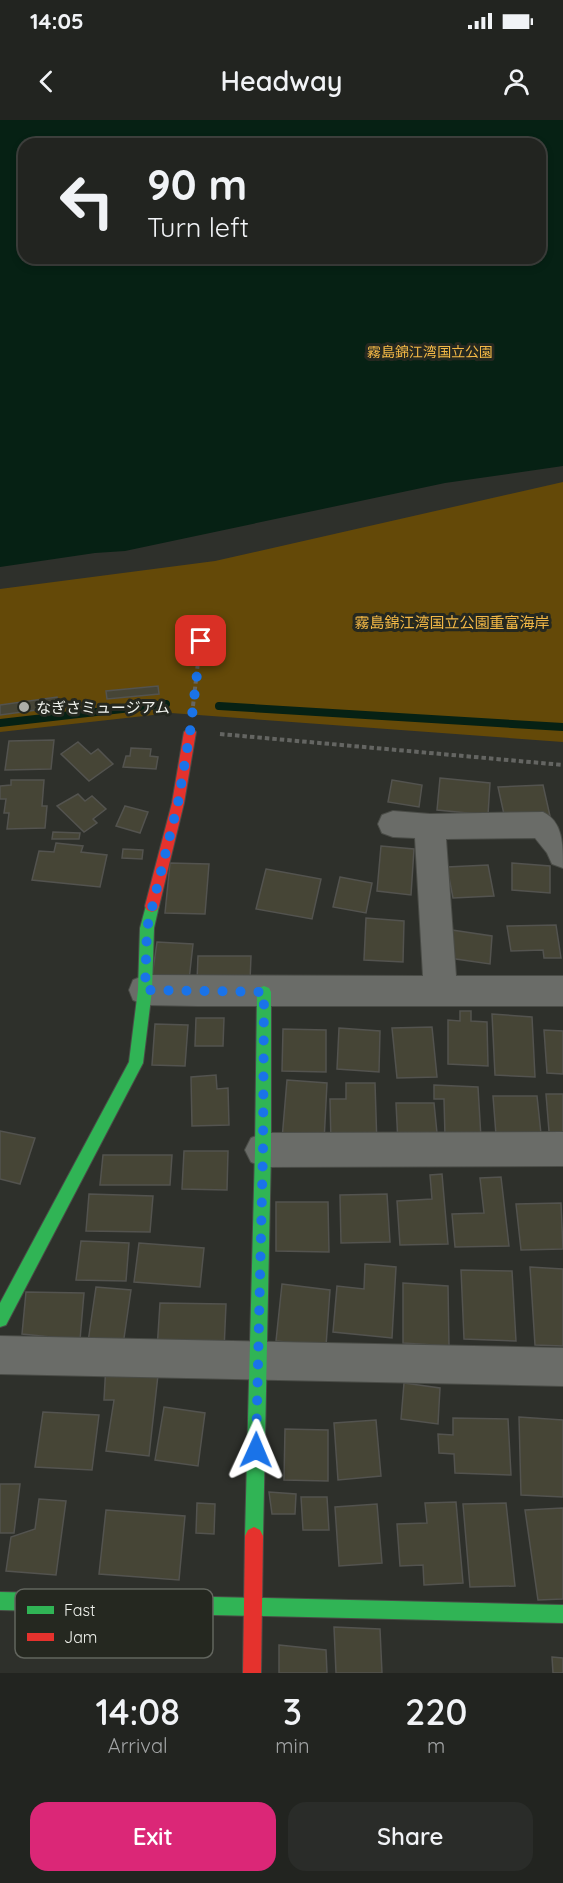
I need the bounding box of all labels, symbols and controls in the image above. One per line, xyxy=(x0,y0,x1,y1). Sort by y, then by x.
text: 14:05 xyxy=(30,7,84,35)
text: Headway xyxy=(221,64,342,98)
icon: back xyxy=(30,65,63,98)
icon: person xyxy=(500,65,533,98)
text: 90 m xyxy=(147,158,247,211)
icon: left xyxy=(48,162,126,240)
text: Turn left xyxy=(147,210,249,244)
park label: 霧島錦江湾国立公園 xyxy=(367,343,493,361)
park label: 霧島錦江湾国立公園重富海岸 xyxy=(354,613,550,632)
pin xyxy=(175,615,226,666)
icon: arrive xyxy=(184,624,217,657)
place label: なぎさミュージアム xyxy=(36,698,170,717)
marker: なぎさミュージアム xyxy=(17,700,31,714)
position arrow xyxy=(224,1418,288,1482)
legend xyxy=(15,1589,213,1658)
text: Fast xyxy=(64,1600,95,1620)
text: Jam xyxy=(64,1627,97,1647)
text: 14:08 xyxy=(96,1689,180,1734)
text: 3 xyxy=(283,1689,302,1734)
text: 220 xyxy=(405,1689,467,1734)
text: Arrival xyxy=(108,1733,168,1758)
text: min xyxy=(275,1733,309,1758)
text: m xyxy=(427,1733,445,1758)
button: Exit xyxy=(30,1802,276,1871)
button: Share xyxy=(288,1802,533,1871)

